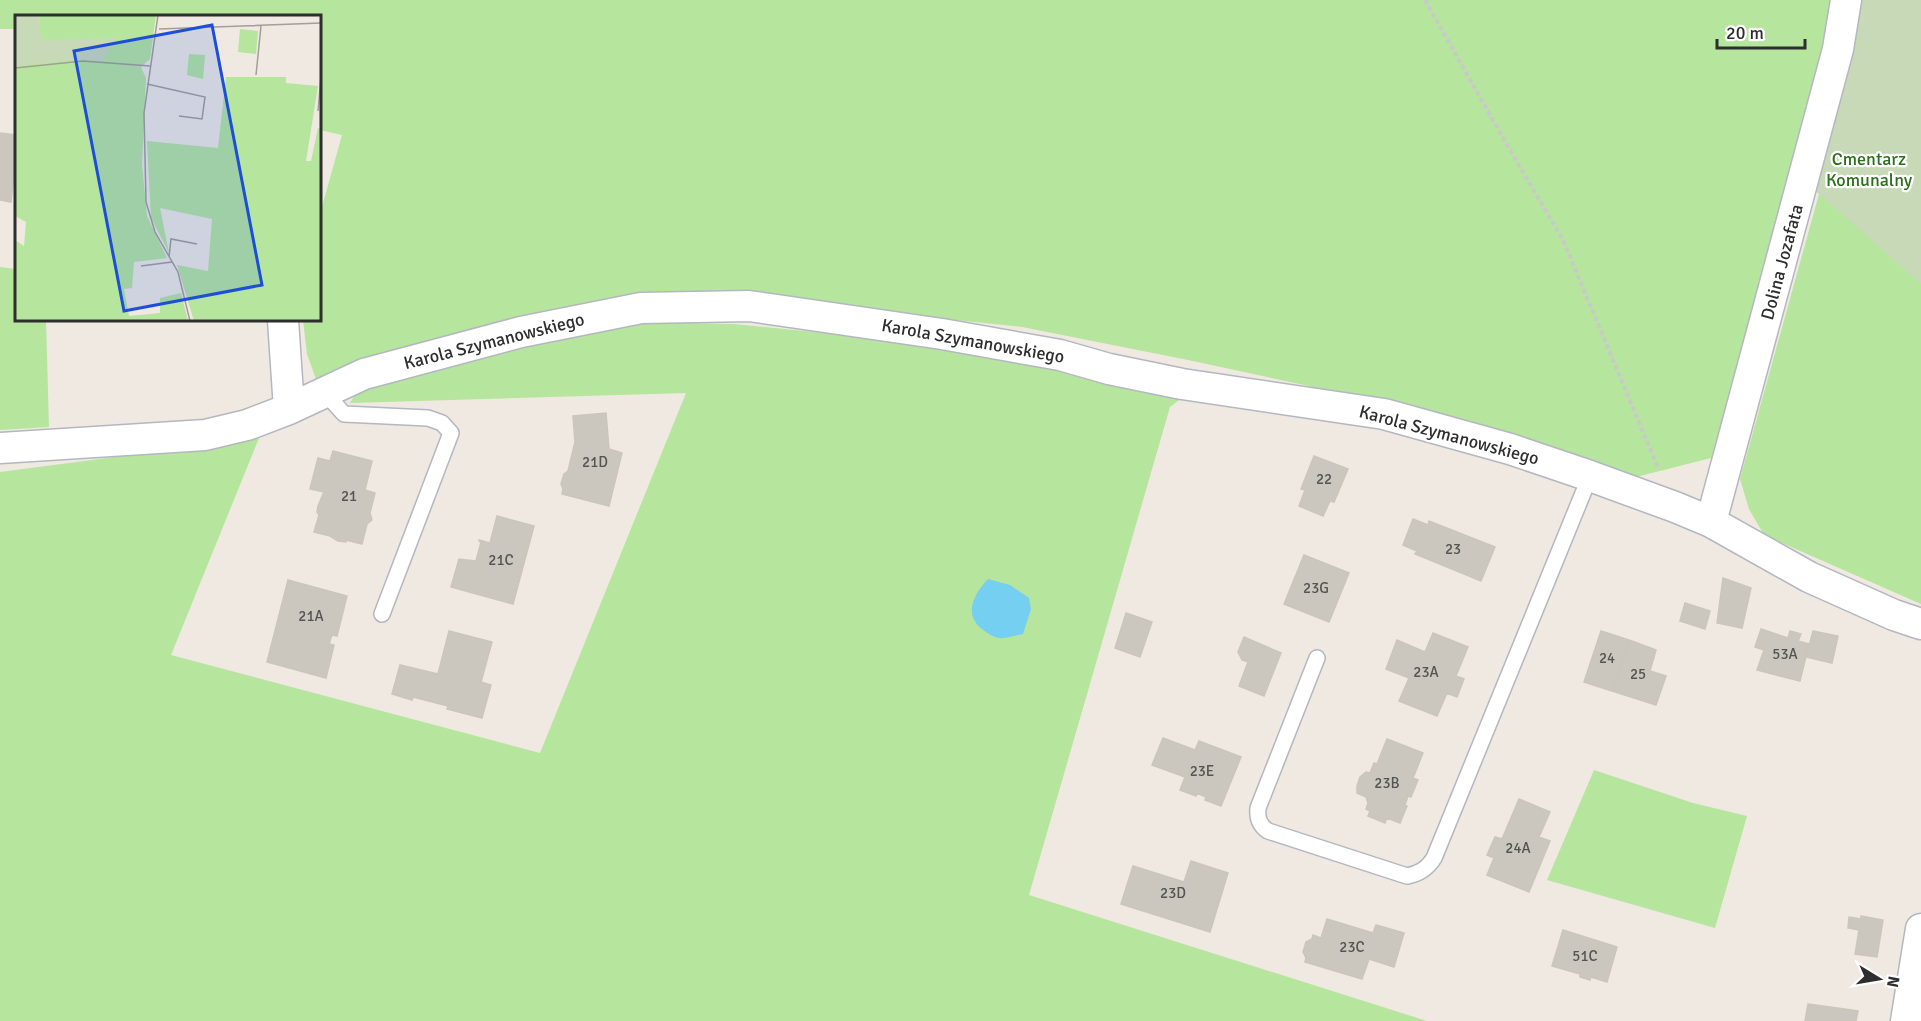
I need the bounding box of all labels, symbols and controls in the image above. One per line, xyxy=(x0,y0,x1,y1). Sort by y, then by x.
scale bar xyxy=(1717,12,1806,50)
inset map xyxy=(15,15,321,321)
text: 20 m xyxy=(1726,22,1764,44)
park label: Cmentarz Komunalny xyxy=(1826,148,1913,191)
street label: Dolina Jozafata xyxy=(1756,202,1808,322)
street label: Karola Szymanowskiego xyxy=(401,308,587,374)
street label: Karola Szymanowskiego xyxy=(880,314,1066,368)
street label: Karola Szymanowskiego xyxy=(1357,400,1541,470)
house number: 21D xyxy=(582,453,608,471)
house number: 22 xyxy=(1316,470,1332,488)
house number: 21 xyxy=(341,487,357,505)
house number: 23 xyxy=(1445,540,1461,558)
house number: 21C xyxy=(488,551,514,569)
house number: 23G xyxy=(1303,579,1329,597)
house number: 21A xyxy=(298,607,324,625)
house number: 53A xyxy=(1772,645,1798,663)
house number: 24 xyxy=(1599,649,1615,667)
house number: 23A xyxy=(1413,663,1439,681)
house number: 25 xyxy=(1630,665,1646,683)
house number: 23E xyxy=(1190,762,1214,780)
house number: 23B xyxy=(1374,774,1400,792)
house number: 24A xyxy=(1505,839,1531,857)
house number: 23D xyxy=(1160,884,1186,902)
house number: 23C xyxy=(1339,938,1365,956)
house number: 51C xyxy=(1572,947,1598,965)
north arrow xyxy=(1849,949,1909,1009)
text: N xyxy=(1882,974,1904,989)

